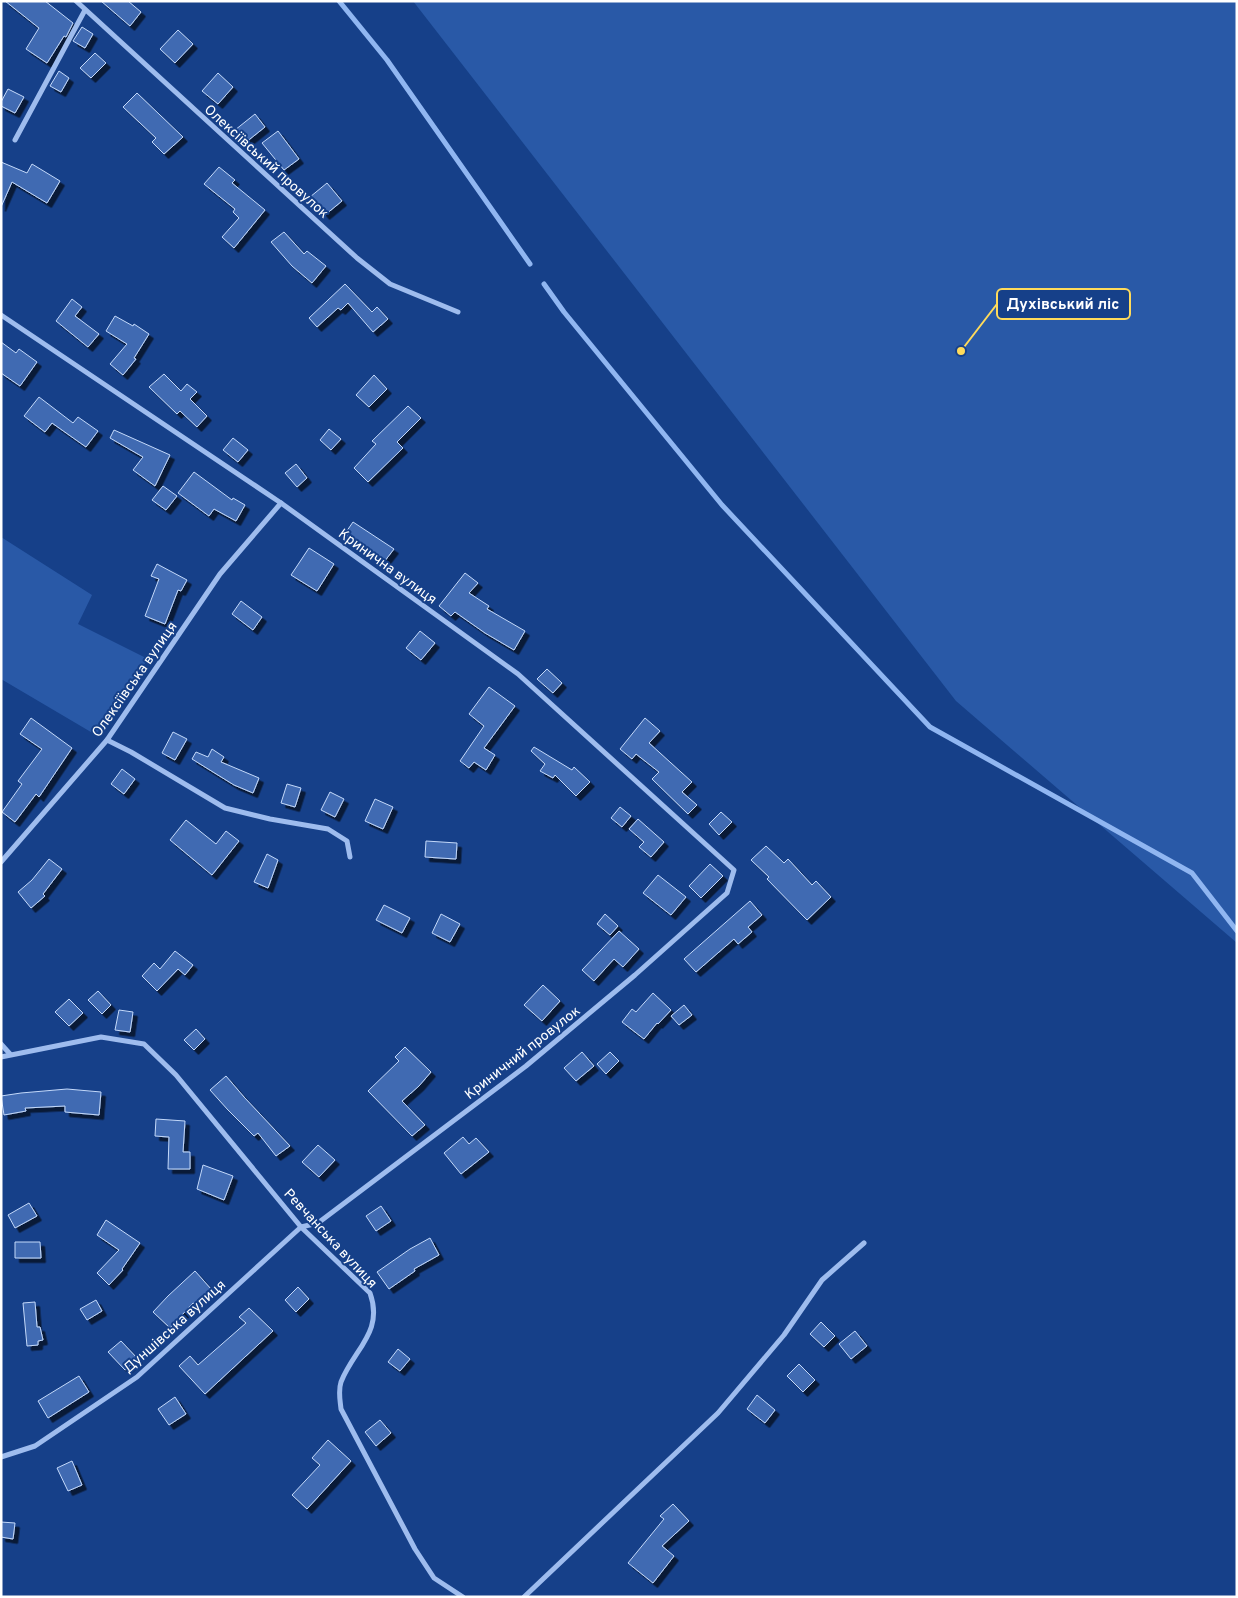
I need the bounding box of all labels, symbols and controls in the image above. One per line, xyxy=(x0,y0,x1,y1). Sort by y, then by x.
street label: Олексіївський провулок xyxy=(200,102,332,223)
callout: Духівський ліс xyxy=(997,289,1130,319)
text: Духівський ліс xyxy=(1007,296,1119,315)
street label: Кринична вулиця xyxy=(335,526,440,609)
street label: Олексіївська вулиця xyxy=(89,619,182,741)
street label: Криничний провулок xyxy=(462,1003,584,1104)
street label: Ревчанська вулиця xyxy=(280,1186,380,1292)
street label: Дуншівська вулиця xyxy=(120,1277,230,1378)

